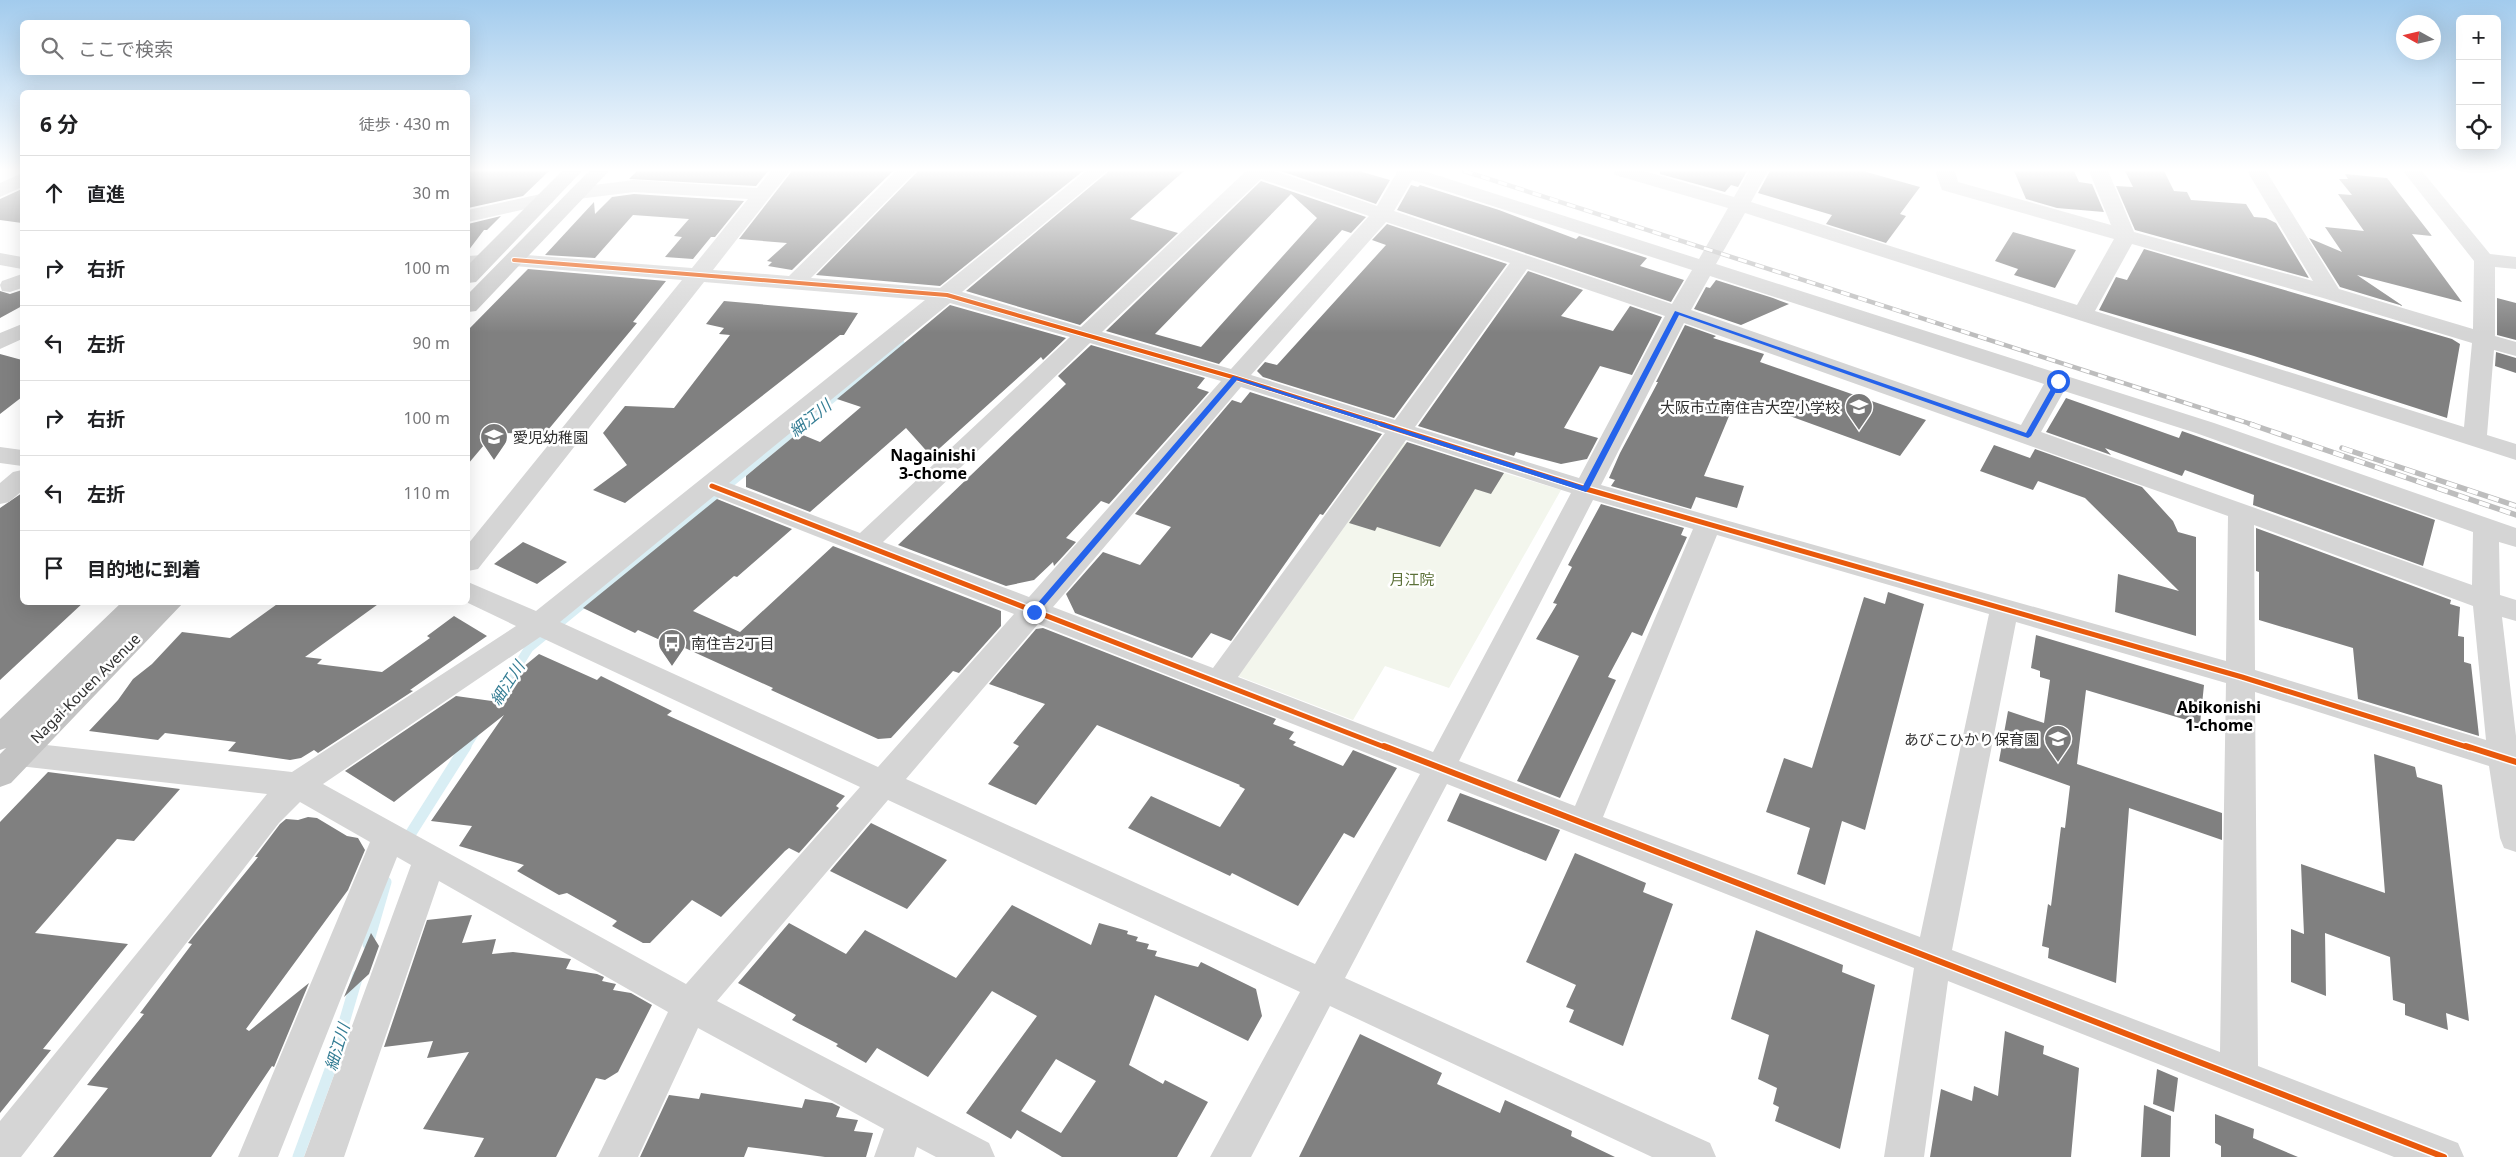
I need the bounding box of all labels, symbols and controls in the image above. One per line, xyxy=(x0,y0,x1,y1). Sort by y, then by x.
north arrow xyxy=(2396,15,2441,60)
map controls xyxy=(2456,15,2501,150)
button: + xyxy=(2456,15,2501,60)
search box xyxy=(20,20,470,75)
icon: search xyxy=(38,34,66,62)
text: ここで検索 xyxy=(78,36,173,62)
button: − xyxy=(2456,60,2501,105)
button: locate xyxy=(2456,105,2501,150)
text: 6 分 xyxy=(40,110,78,138)
text: 徒歩 · 430 m xyxy=(359,113,450,135)
icon: ahead xyxy=(40,179,68,207)
text: 直進 xyxy=(87,181,125,207)
text: 30 m xyxy=(413,182,450,204)
icon: right xyxy=(40,254,68,282)
text: 右折 xyxy=(87,256,125,282)
text: 100 m xyxy=(403,257,450,279)
icon: left xyxy=(40,329,68,357)
text: 左折 xyxy=(87,331,125,357)
text: 90 m xyxy=(413,332,450,354)
route start xyxy=(2047,370,2070,393)
school or university icon: 大阪市立南住吉大空小学校 xyxy=(1844,392,1874,431)
water label: 細江川 xyxy=(784,393,837,442)
place label: 大阪市立南住吉大空小学校 xyxy=(1660,397,1840,417)
icon: right xyxy=(40,404,68,432)
text: 右折 xyxy=(87,406,125,432)
text: 100 m xyxy=(403,407,450,429)
school or university icon: 愛児幼稚園 xyxy=(479,422,509,461)
place label: 愛児幼稚園 xyxy=(513,427,588,447)
district label: Nagainishi 3-chome xyxy=(890,444,976,484)
icon: left xyxy=(40,479,68,507)
text: 左折 xyxy=(87,481,125,507)
text: 110 m xyxy=(403,482,450,504)
icon: arrive xyxy=(40,554,68,582)
text: 目的地に到着 xyxy=(87,556,201,582)
park label: 月江院 xyxy=(1389,569,1435,589)
route end xyxy=(1023,601,1046,624)
bus stop icon: 南住吉2丁目 xyxy=(657,628,687,667)
street label: Nagai-Kouen Avenue xyxy=(26,629,144,747)
place label: 南住吉2丁目 xyxy=(691,633,775,653)
water label: 細江川 xyxy=(485,655,530,709)
district label: Abikonishi 1-chome xyxy=(2177,696,2261,736)
school or university icon: あびこひかり保育園 xyxy=(2043,724,2073,763)
place label: あびこひかり保育園 xyxy=(1904,729,2039,749)
water label: 細江川 xyxy=(319,1019,355,1073)

